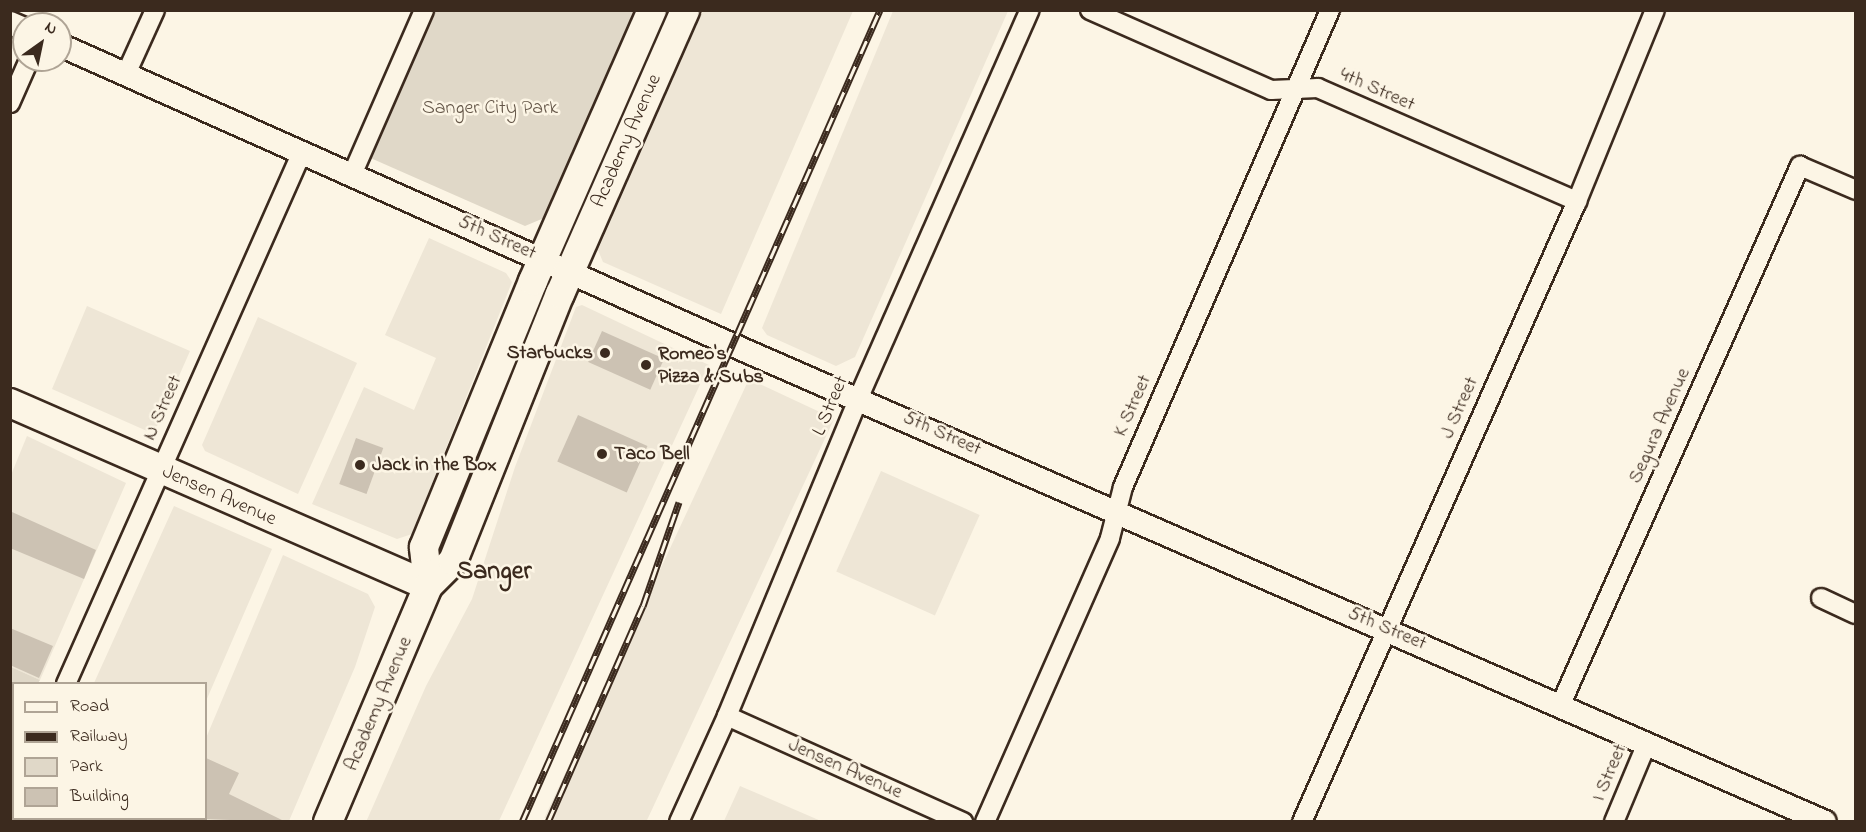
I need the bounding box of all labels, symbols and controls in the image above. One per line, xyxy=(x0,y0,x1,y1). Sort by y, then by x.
north arrow xyxy=(12,12,72,72)
text: N xyxy=(40,16,62,42)
street label: 4th Street xyxy=(1336,63,1418,117)
street label: Academy Avenue xyxy=(587,71,667,211)
park label: Sanger City Park xyxy=(422,96,558,120)
street label: 5th Street xyxy=(454,210,540,266)
place label: Starbucks xyxy=(507,341,593,365)
place label: Romeo's Pizza & Subs xyxy=(658,342,764,389)
marker: Starbucks xyxy=(598,346,612,360)
marker: Romeo's Pizza & Subs xyxy=(639,358,653,372)
street label: Segura Avenue xyxy=(1624,364,1696,488)
street label: K Street xyxy=(1109,371,1157,441)
street label: N Street xyxy=(138,372,188,444)
street label: L Street xyxy=(808,372,854,440)
street label: J Street xyxy=(1436,373,1484,443)
street label: 5th Street xyxy=(899,406,985,462)
place label: Taco Bell xyxy=(614,442,690,466)
marker: Taco Bell xyxy=(595,447,609,461)
place label: Jack in the Box xyxy=(372,453,497,477)
marker: Jack in the Box xyxy=(353,458,367,472)
street label: Jensen Avenue xyxy=(158,460,280,532)
district label: Sanger xyxy=(457,557,531,589)
street label: 5th Street xyxy=(1344,602,1430,656)
street label: Academy Avenue xyxy=(340,633,418,775)
legend xyxy=(12,682,207,820)
text: Road xyxy=(70,694,109,720)
text: Railway xyxy=(70,724,127,750)
street label: Jensen Avenue xyxy=(784,733,906,805)
street label: I Street xyxy=(1587,741,1633,805)
text: Park xyxy=(70,754,103,780)
text: Building xyxy=(70,784,129,810)

